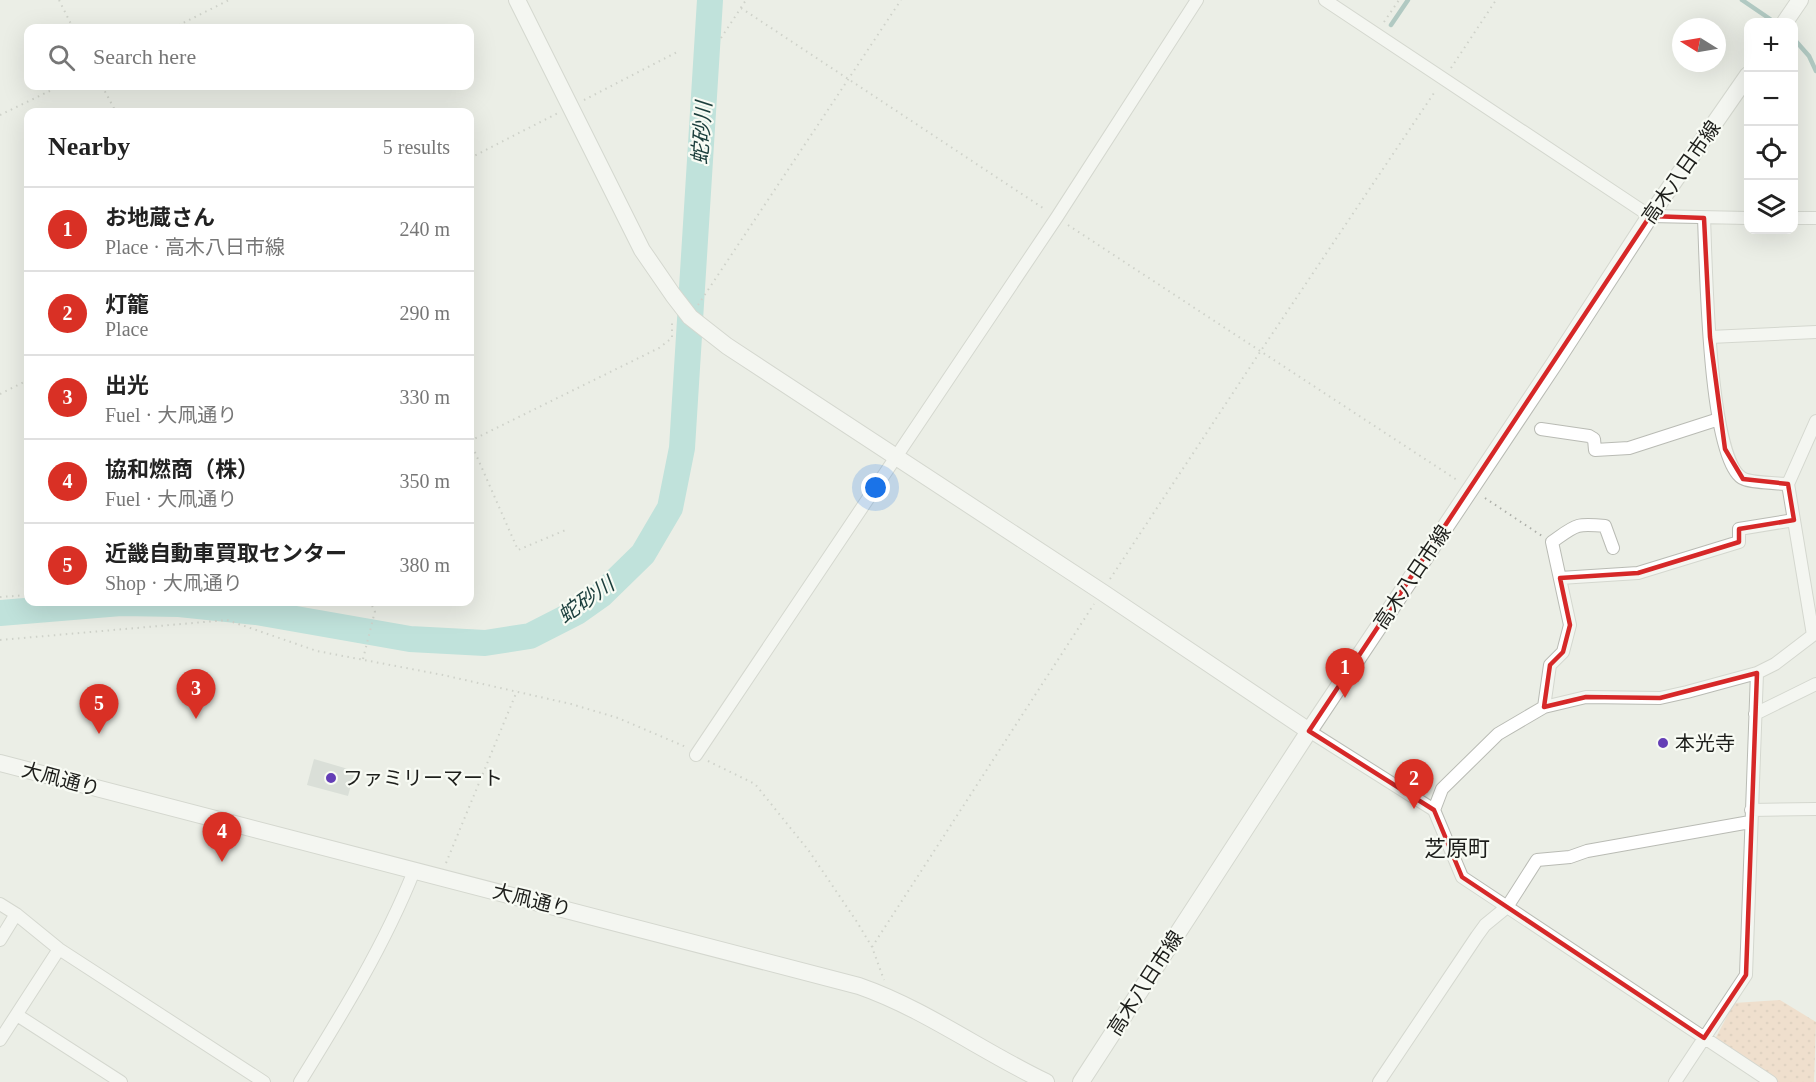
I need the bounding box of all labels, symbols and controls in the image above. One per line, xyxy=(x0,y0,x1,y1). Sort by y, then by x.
north arrow xyxy=(1672,18,1726,72)
map controls xyxy=(1744,18,1798,234)
button: + xyxy=(1744,18,1798,72)
search box xyxy=(24,24,474,90)
icon: search xyxy=(45,41,78,74)
text: Search here xyxy=(93,44,196,69)
button: − xyxy=(1744,72,1798,126)
water label: 蛇砂川 xyxy=(688,99,716,165)
street label: 高木八日市線 xyxy=(1638,117,1724,227)
button: locate xyxy=(1744,126,1798,180)
text: Nearby xyxy=(48,132,130,161)
text: 5 results xyxy=(383,136,450,158)
button: layers xyxy=(1744,180,1798,234)
text: お地蔵さん xyxy=(105,205,215,230)
text: 1 xyxy=(63,218,73,240)
text: 240 m xyxy=(399,218,450,240)
text: Place · 高木八日市線 xyxy=(105,236,285,258)
text: 灯籠 xyxy=(105,292,149,317)
text: 2 xyxy=(63,302,73,324)
text: 290 m xyxy=(399,302,450,324)
text: Place xyxy=(105,318,148,340)
text: 出光 xyxy=(105,373,149,398)
text: 3 xyxy=(63,386,73,408)
text: 330 m xyxy=(399,386,450,408)
text: Fuel · 大凧通り xyxy=(105,404,237,426)
text: 協和燃商（株） xyxy=(105,457,259,482)
text: 4 xyxy=(63,470,73,492)
text: 350 m xyxy=(399,470,450,492)
your location xyxy=(861,473,890,502)
text: Fuel · 大凧通り xyxy=(105,488,237,510)
street label: 高木八日市線 xyxy=(1369,521,1455,633)
text: 近畿自動車買取センター xyxy=(105,541,347,566)
text: 5 xyxy=(63,554,73,576)
text: 380 m xyxy=(399,554,450,576)
water label: 蛇砂川 xyxy=(553,571,620,628)
text: Shop · 大凧通り xyxy=(105,572,243,594)
pin: 1 xyxy=(1326,648,1364,698)
pin: 3 xyxy=(176,670,216,719)
pin: 5 xyxy=(80,684,118,734)
place label: 本光寺 xyxy=(1675,732,1735,754)
marker: 本光寺 xyxy=(1656,736,1670,750)
street label: 大凧通り xyxy=(20,758,102,800)
pin: 2 xyxy=(1394,760,1434,809)
place label: ファミリーマート xyxy=(343,767,503,789)
marker: ファミリーマート xyxy=(324,771,338,785)
pin: 4 xyxy=(202,812,242,862)
district label: 芝原町 xyxy=(1424,836,1490,861)
street label: 大凧通り xyxy=(491,880,573,920)
street label: 高木八日市線 xyxy=(1103,927,1187,1039)

